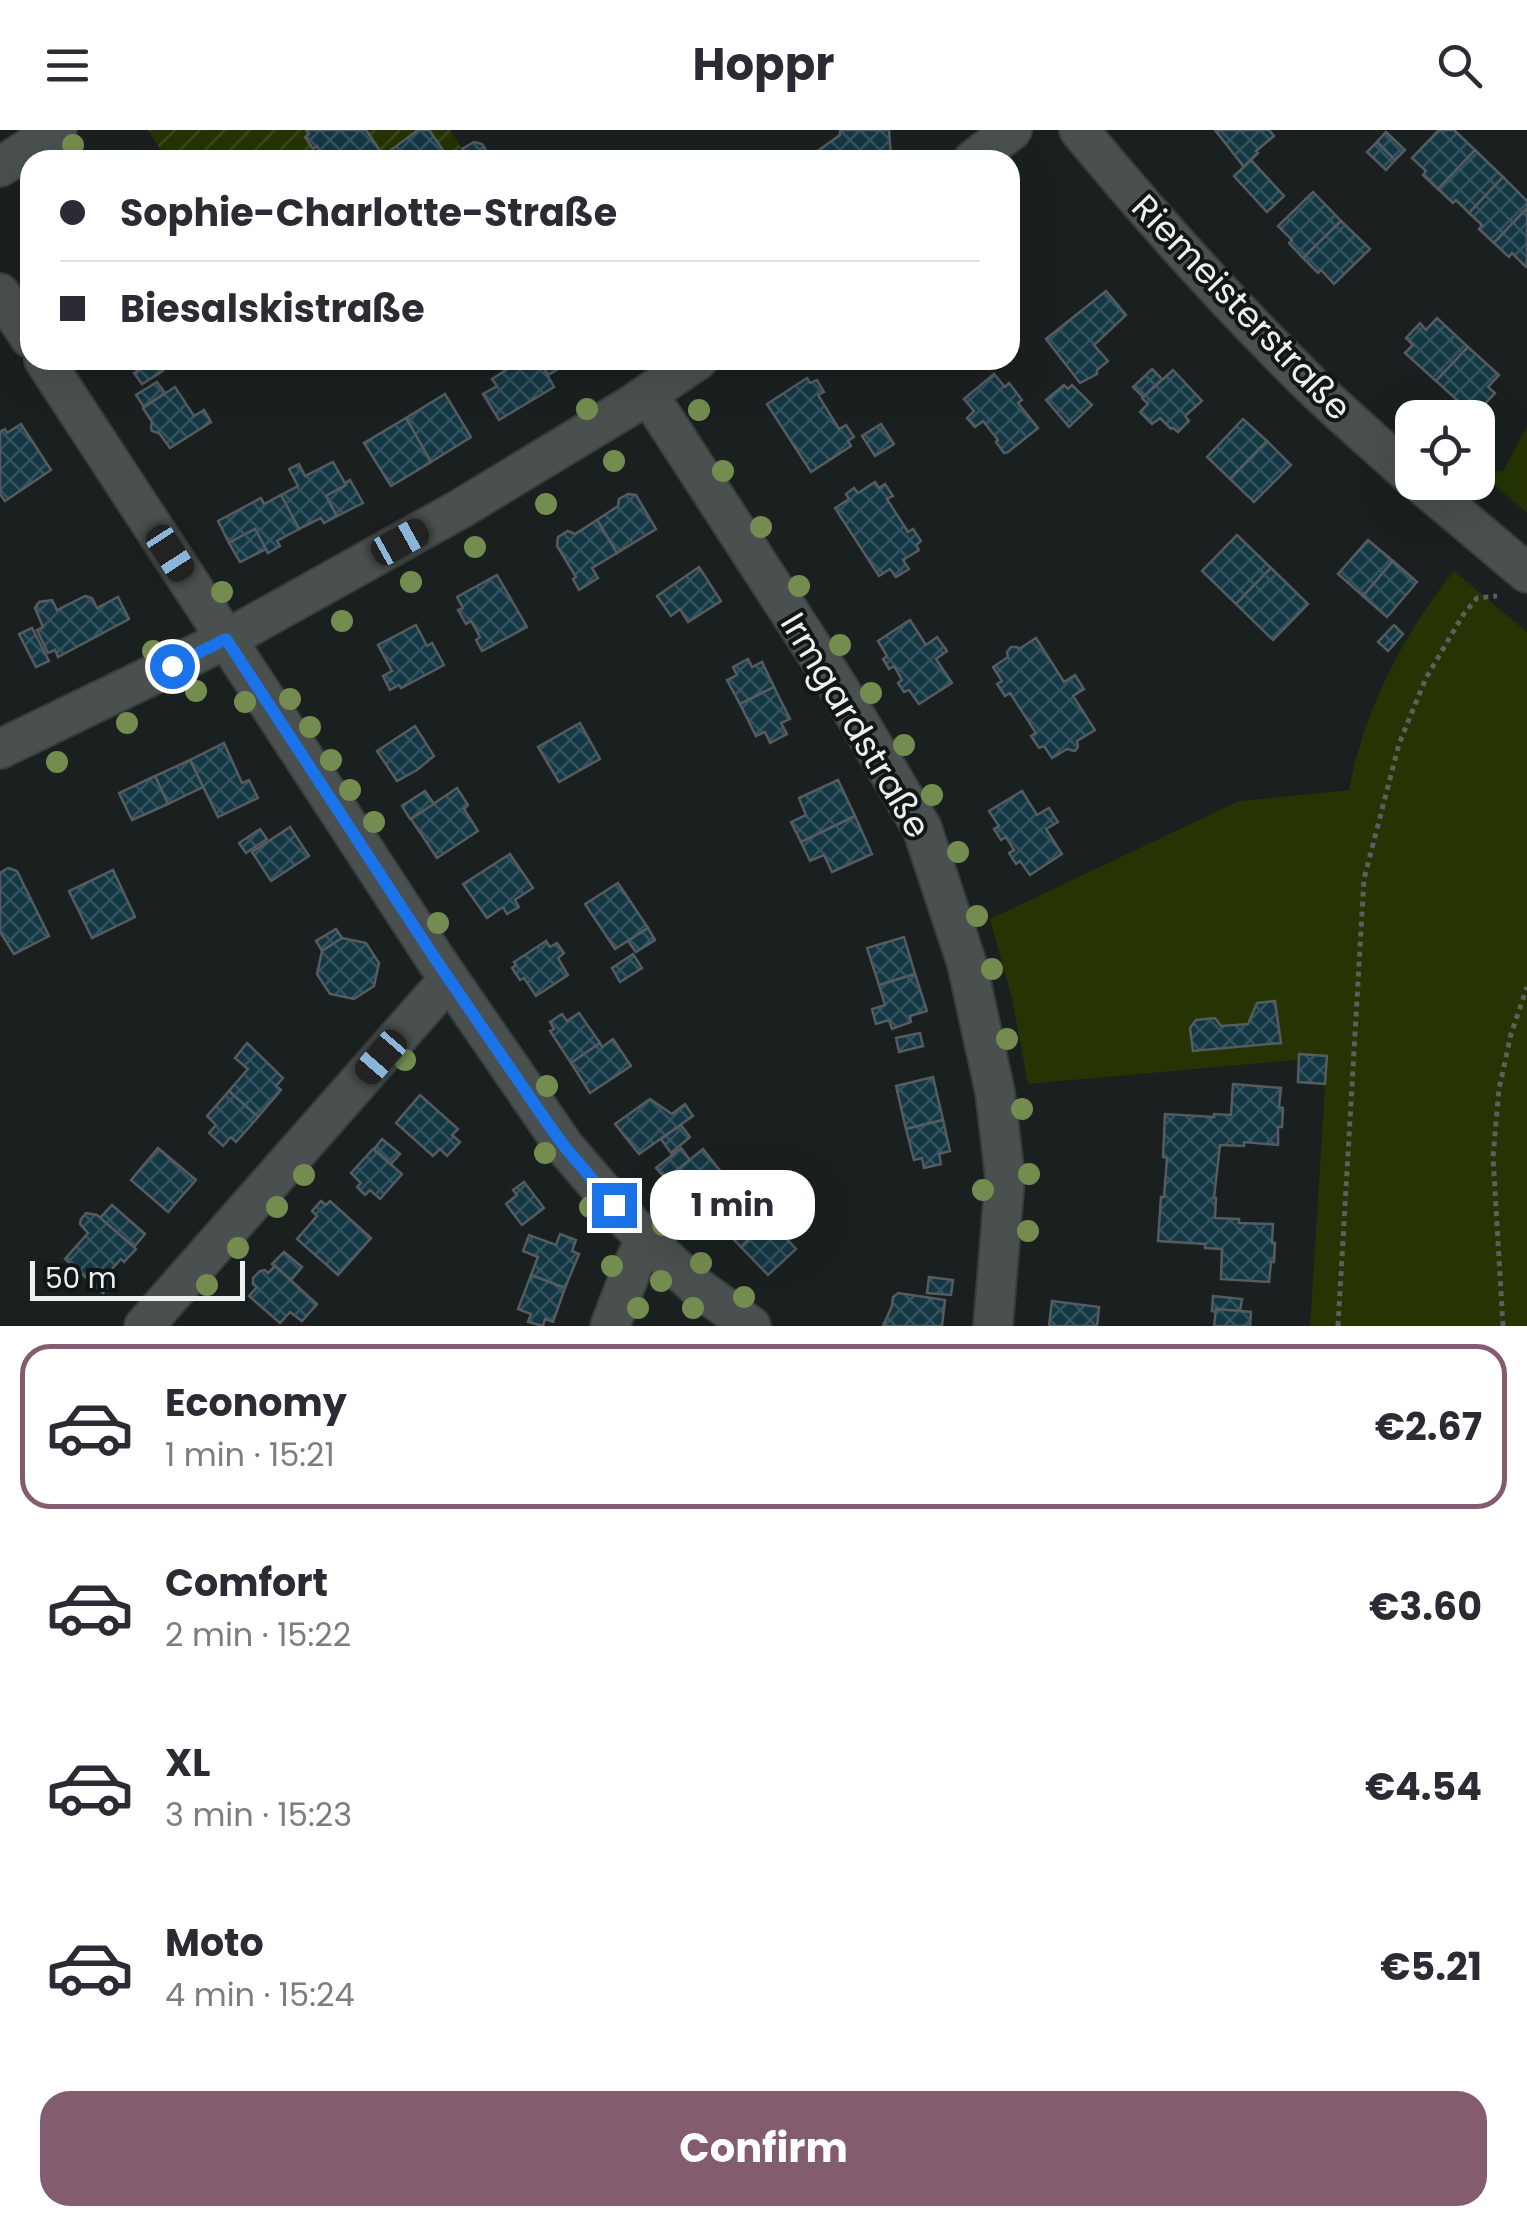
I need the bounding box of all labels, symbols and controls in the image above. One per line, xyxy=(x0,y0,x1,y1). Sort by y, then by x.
text: Hoppr xyxy=(693,33,834,96)
icon: menu xyxy=(40,38,95,93)
icon: search xyxy=(1432,38,1487,93)
street label: Riemeisterstraße xyxy=(1121,183,1363,431)
text: Sophie-Charlotte-Straße xyxy=(120,186,617,239)
text: Biesalskistraße xyxy=(120,282,425,335)
map controls xyxy=(1395,400,1495,500)
button: locate xyxy=(1395,400,1495,500)
car xyxy=(366,514,434,570)
car xyxy=(141,520,199,586)
street label: Irmgardstraße xyxy=(769,603,943,847)
route start xyxy=(150,644,195,689)
car xyxy=(350,1025,412,1089)
callout: 1 min xyxy=(649,1170,814,1240)
text: 1 min xyxy=(691,1182,774,1227)
route end xyxy=(592,1183,637,1228)
scale bar xyxy=(30,1256,245,1300)
text: 50 m xyxy=(45,1259,116,1298)
text: Economy xyxy=(165,1376,347,1429)
icon: car xyxy=(45,1382,135,1472)
text: €2.67 xyxy=(1375,1400,1482,1453)
text: 1 min · 15:21 xyxy=(165,1432,335,1477)
text: Comfort xyxy=(165,1556,328,1609)
icon: car xyxy=(45,1562,135,1652)
text: €3.60 xyxy=(1369,1580,1482,1633)
text: 2 min · 15:22 xyxy=(165,1612,351,1657)
text: XL xyxy=(165,1736,210,1789)
icon: car xyxy=(45,1742,135,1832)
text: €4.54 xyxy=(1365,1760,1482,1813)
text: 3 min · 15:23 xyxy=(165,1792,352,1837)
text: Moto xyxy=(165,1916,264,1969)
icon: car xyxy=(45,1922,135,2012)
text: €5.21 xyxy=(1380,1940,1482,1993)
text: 4 min · 15:24 xyxy=(165,1972,355,2017)
button: Confirm xyxy=(40,2091,1487,2206)

